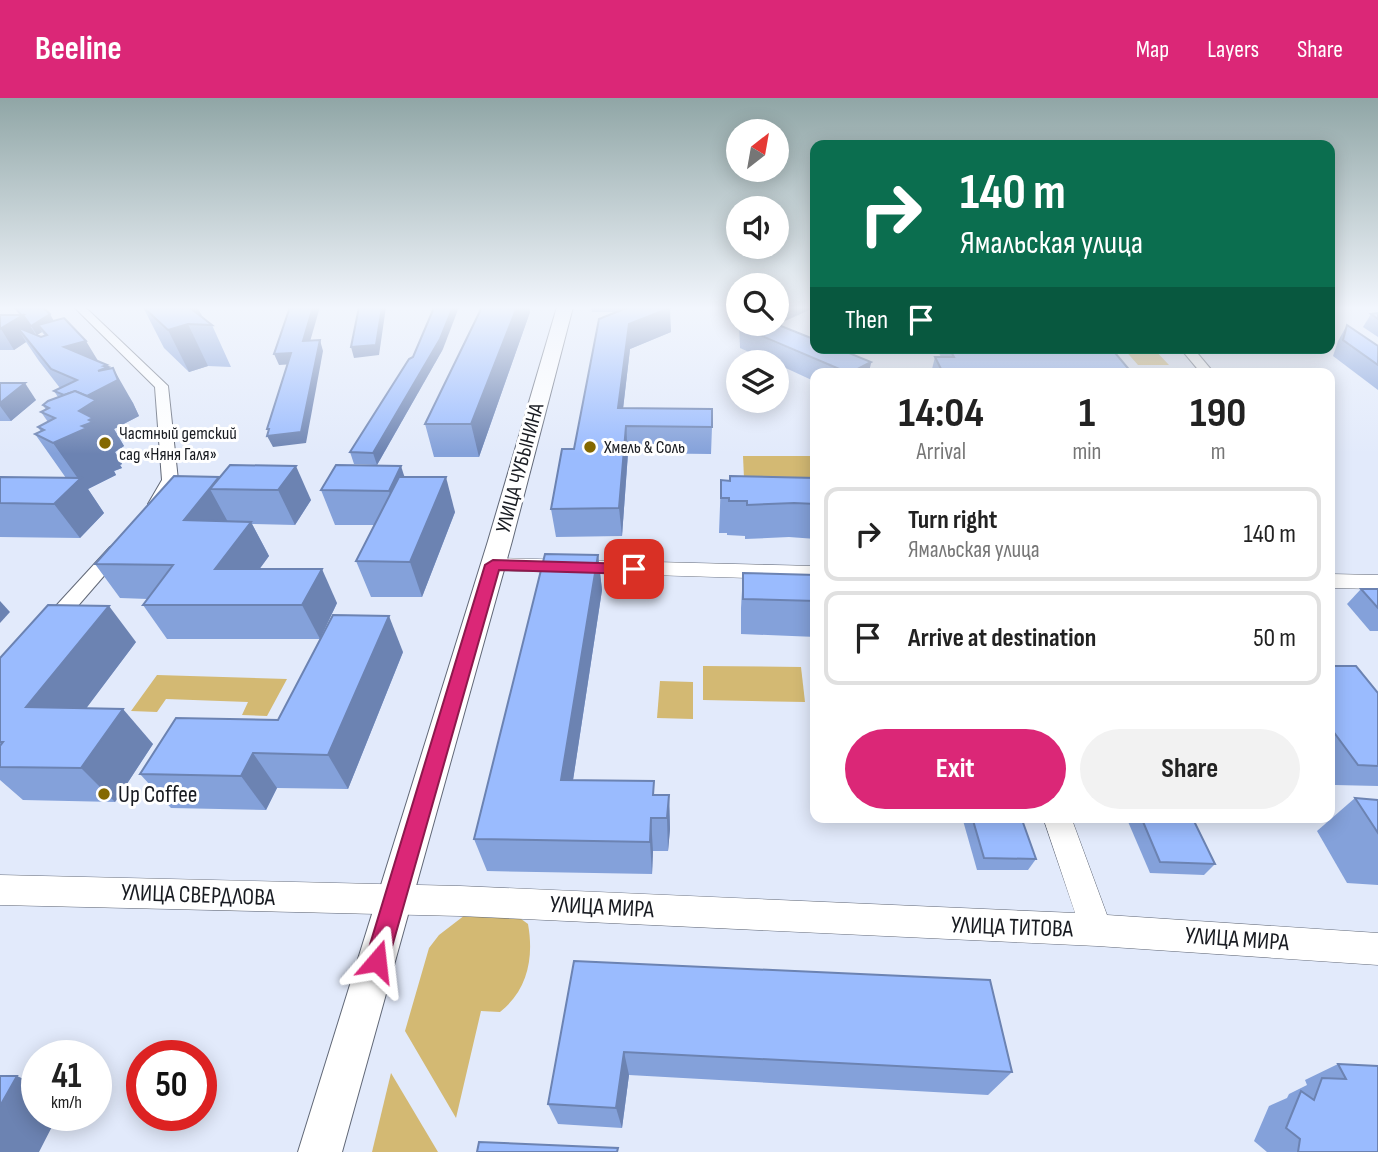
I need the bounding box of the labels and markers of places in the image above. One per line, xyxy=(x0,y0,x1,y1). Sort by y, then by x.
place label: Частный детский сад «Няня Галя» xyxy=(119,423,237,465)
marker: Частный детский сад «Няня Галя» xyxy=(97,435,113,451)
place label: Хмель & Соль xyxy=(603,437,685,458)
marker: Хмель & Соль xyxy=(582,439,598,455)
pin xyxy=(604,539,664,599)
place label: Up Coffee xyxy=(118,780,198,809)
marker: Up Coffee xyxy=(96,786,112,802)

